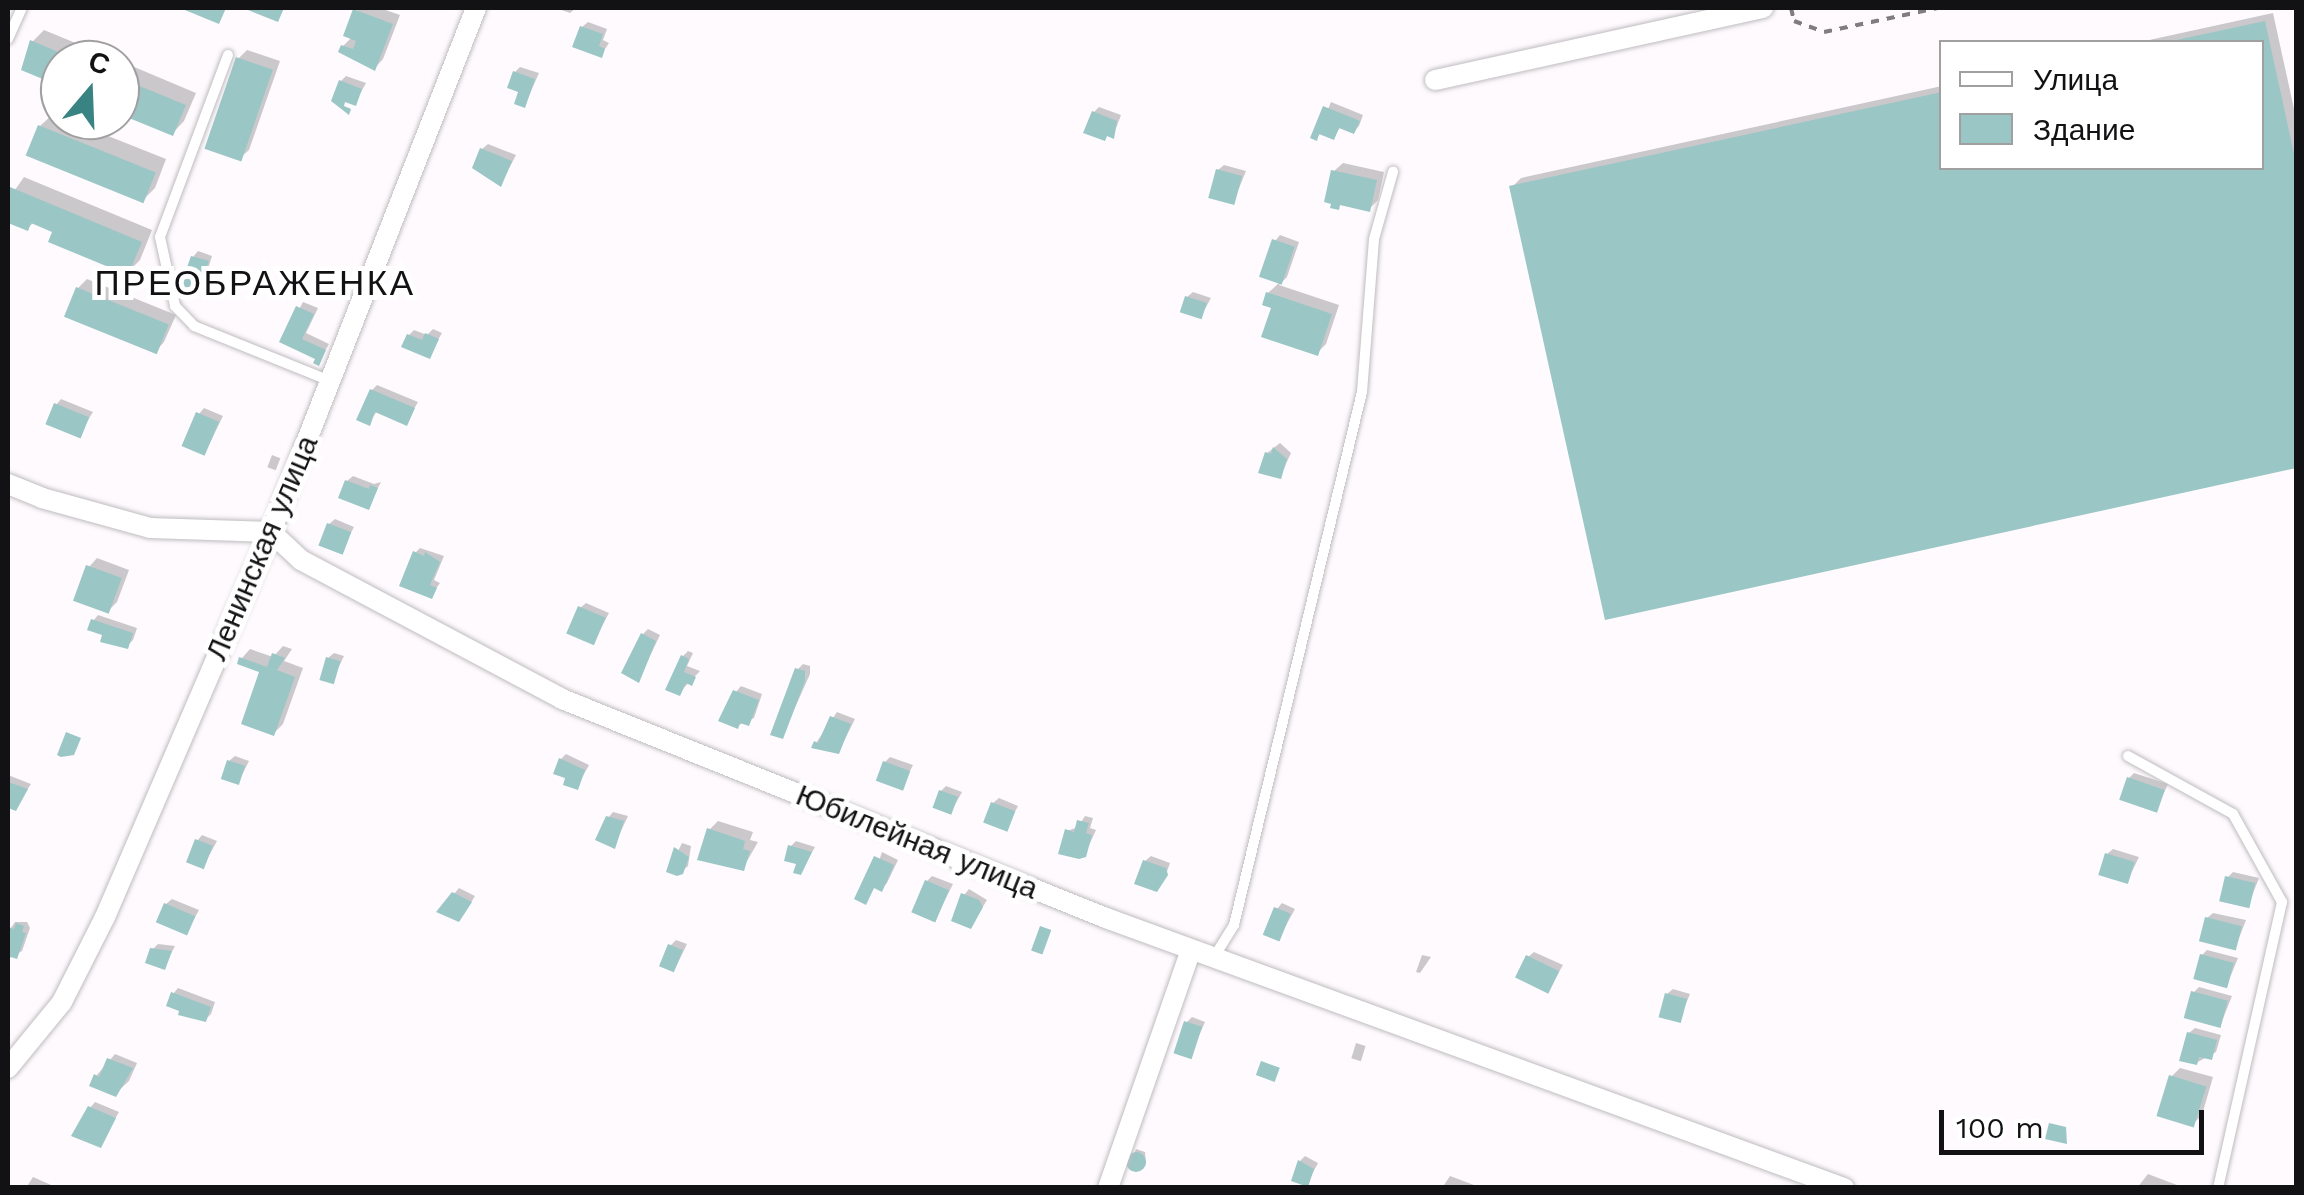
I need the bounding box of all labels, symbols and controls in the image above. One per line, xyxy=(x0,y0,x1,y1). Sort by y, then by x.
north arrow xyxy=(40,40,140,140)
legend xyxy=(1939,40,2264,170)
text: С xyxy=(84,44,114,82)
text: Улица xyxy=(2033,62,2118,97)
text: Здание xyxy=(2033,112,2135,147)
district label: ПРЕОБРАЖЕНКА xyxy=(94,262,416,304)
street label: Ленинская улица xyxy=(198,430,326,666)
street label: Юбилейная улица xyxy=(791,777,1043,907)
scale bar xyxy=(1944,1090,2209,1152)
text: 100 m xyxy=(1956,1110,2044,1145)

